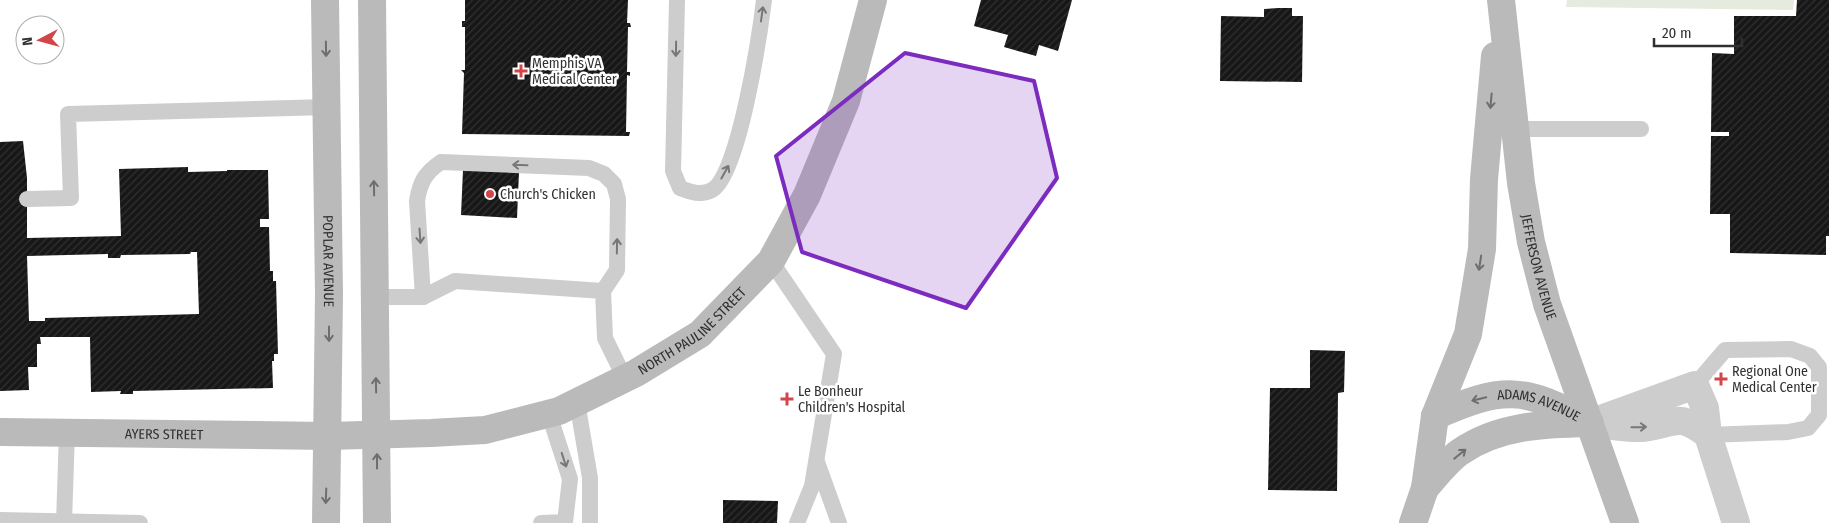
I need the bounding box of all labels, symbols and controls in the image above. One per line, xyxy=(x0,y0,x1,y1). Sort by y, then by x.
one-way arrow xyxy=(758,7,768,23)
north arrow xyxy=(15,15,65,65)
scale bar xyxy=(1654,15,1742,47)
text: 20 m xyxy=(1662,24,1692,42)
text: N xyxy=(19,36,36,46)
one-way arrow xyxy=(321,40,331,56)
one-way arrow xyxy=(671,40,681,56)
place label: Memphis VA Medical Center xyxy=(532,55,617,88)
marker: Memphis VA Medical Center xyxy=(514,64,528,78)
one-way arrow xyxy=(1486,93,1496,109)
one-way arrow xyxy=(512,160,528,170)
one-way arrow xyxy=(720,164,730,179)
one-way arrow xyxy=(369,180,379,196)
place label: Church's Chicken xyxy=(500,186,596,203)
marker: Church's Chicken xyxy=(484,188,496,200)
street label: JEFFERSON AVENUE xyxy=(1518,213,1561,323)
street label: POPLAR AVENUE xyxy=(319,215,338,308)
one-way arrow xyxy=(415,228,424,244)
one-way arrow xyxy=(612,239,622,255)
one-way arrow xyxy=(1474,254,1484,270)
street label: NORTH PAULINE STREET xyxy=(635,283,750,378)
one-way arrow xyxy=(324,325,334,341)
place label: Regional One Medical Center xyxy=(1732,363,1817,396)
marker: Regional One Medical Center xyxy=(1714,372,1728,386)
one-way arrow xyxy=(371,377,381,394)
place label: Le Bonheur Children's Hospital xyxy=(798,383,906,416)
street label: ADAMS AVENUE xyxy=(1496,386,1584,425)
marker: Le Bonheur Children's Hospital xyxy=(780,392,794,406)
one-way arrow xyxy=(1471,395,1487,404)
one-way arrow xyxy=(1630,422,1646,432)
street label: AYERS STREET xyxy=(125,425,204,443)
one-way arrow xyxy=(1453,448,1466,459)
one-way arrow xyxy=(560,452,569,468)
one-way arrow xyxy=(372,453,382,470)
one-way arrow xyxy=(322,488,331,504)

